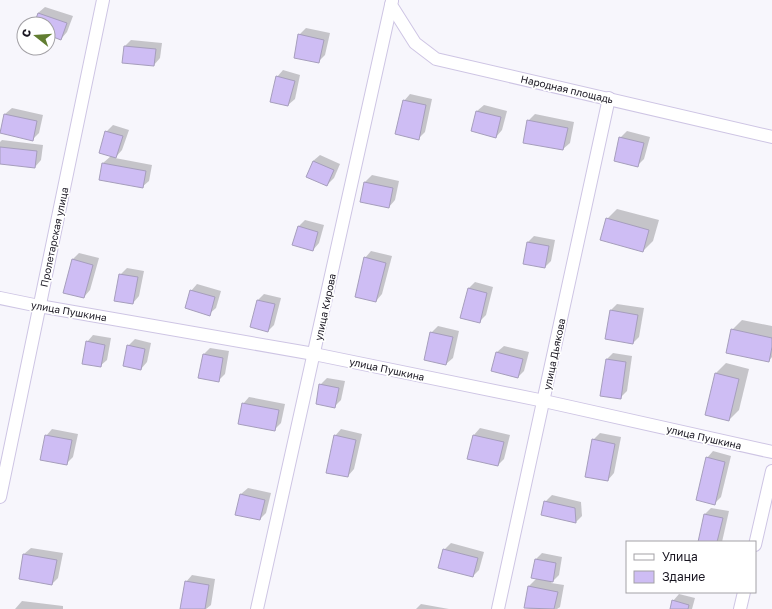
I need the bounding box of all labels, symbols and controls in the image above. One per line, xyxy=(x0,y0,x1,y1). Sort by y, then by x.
north arrow xyxy=(16,16,56,56)
text: С xyxy=(19,27,33,39)
street label: Народная площадь xyxy=(520,73,614,105)
street label: Пролетарская улица xyxy=(38,186,70,288)
street label: улица Кирова xyxy=(312,272,338,342)
street label: улица Пушкина xyxy=(30,298,108,324)
street label: улица Дьякова xyxy=(541,317,567,391)
street label: улица Пушкина xyxy=(348,355,426,383)
street label: улица Пушкина xyxy=(665,423,743,451)
legend xyxy=(626,541,756,593)
text: Улица xyxy=(662,549,698,564)
text: Здание xyxy=(662,569,705,584)

